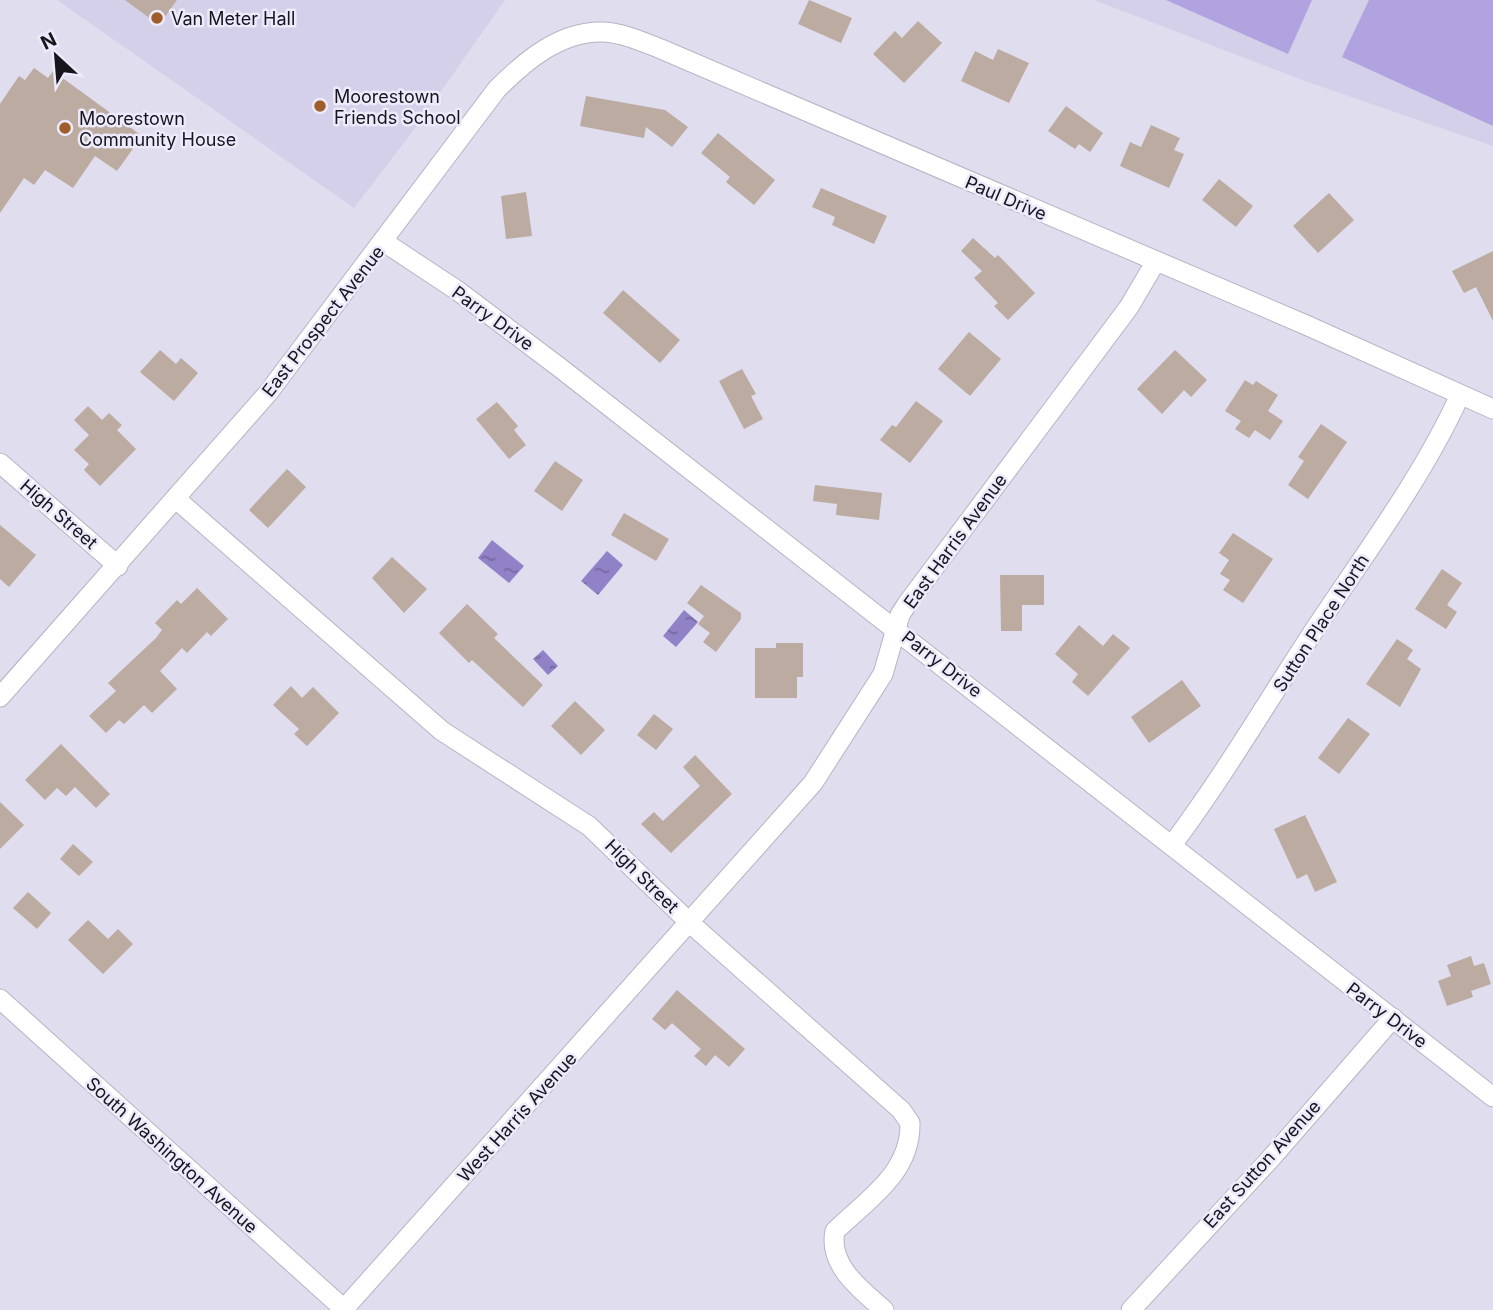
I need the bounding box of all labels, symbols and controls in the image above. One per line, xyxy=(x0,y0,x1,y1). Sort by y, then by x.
place label: Van Meter Hall xyxy=(171,8,295,29)
marker: Van Meter Hall xyxy=(149,10,165,26)
north arrow xyxy=(21,21,91,91)
text: N xyxy=(37,28,60,55)
place label: Moorestown Friends School xyxy=(334,86,461,128)
marker: Moorestown Friends School xyxy=(312,98,328,114)
place label: Moorestown Community House xyxy=(79,108,236,150)
marker: Moorestown Community House xyxy=(57,120,73,136)
street label: Paul Drive xyxy=(962,171,1050,225)
street label: East Prospect Avenue xyxy=(258,241,388,401)
street label: Parry Drive xyxy=(448,281,538,355)
street label: East Harris Avenue xyxy=(899,470,1011,612)
street label: High Street xyxy=(16,475,102,553)
street label: Sutton Place North xyxy=(1269,550,1373,696)
street label: Parry Drive xyxy=(898,626,986,702)
street label: High Street xyxy=(601,835,683,917)
street label: Parry Drive xyxy=(1343,978,1431,1052)
street label: West Harris Avenue xyxy=(453,1048,581,1186)
street label: South Washington Avenue xyxy=(82,1073,262,1237)
street label: East Sutton Avenue xyxy=(1199,1096,1325,1232)

